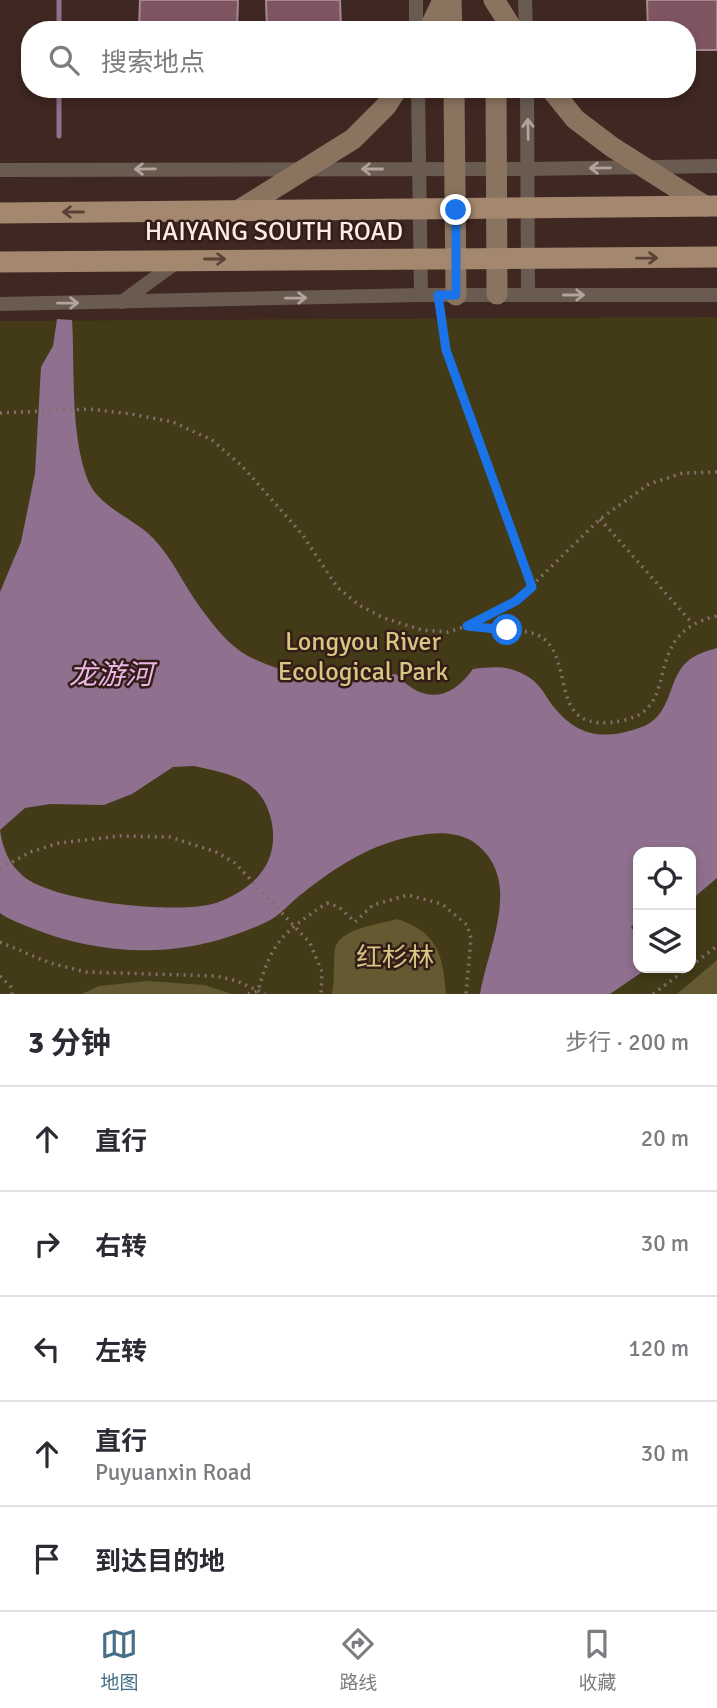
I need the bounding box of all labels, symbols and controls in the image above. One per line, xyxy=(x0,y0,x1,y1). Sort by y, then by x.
search box xyxy=(21,21,696,98)
icon: search xyxy=(45,41,83,79)
text: 搜索地点 xyxy=(101,47,205,79)
one-way arrow xyxy=(521,118,534,141)
one-way arrow xyxy=(589,161,612,175)
one-way arrow xyxy=(134,162,157,175)
one-way arrow xyxy=(361,162,384,176)
route end xyxy=(440,194,471,225)
one-way arrow xyxy=(62,205,85,219)
street label: HAIYANG SOUTH ROAD xyxy=(145,216,403,248)
one-way arrow xyxy=(636,251,659,265)
one-way arrow xyxy=(203,252,226,266)
one-way arrow xyxy=(562,288,585,302)
one-way arrow xyxy=(284,291,307,304)
one-way arrow xyxy=(56,296,79,309)
route start xyxy=(491,614,522,645)
park label: Longyou River Ecological Park xyxy=(278,626,448,688)
water label: 龙游河 xyxy=(69,658,158,692)
map controls xyxy=(633,847,696,973)
button: locate xyxy=(633,847,696,910)
button: layers xyxy=(633,910,696,973)
park label: 红杉林 xyxy=(356,942,434,974)
text: 3 分钟 xyxy=(28,1025,111,1062)
text: 步行 · 200 m xyxy=(565,1028,689,1057)
icon: ahead xyxy=(28,1120,66,1158)
text: 20 m xyxy=(641,1124,689,1153)
text: 直行 xyxy=(95,1126,147,1158)
icon: right xyxy=(28,1225,66,1263)
text: 30 m xyxy=(641,1229,689,1258)
text: 右转 xyxy=(95,1231,147,1263)
icon: left xyxy=(28,1330,66,1368)
text: 120 m xyxy=(628,1334,689,1363)
text: 左转 xyxy=(95,1336,147,1368)
text: 直行 xyxy=(95,1426,147,1458)
icon: ahead xyxy=(28,1435,66,1473)
text: 30 m xyxy=(641,1439,689,1468)
text: Puyuanxin Road xyxy=(95,1458,252,1487)
icon: arrive xyxy=(28,1540,66,1578)
text: 到达目的地 xyxy=(95,1546,225,1578)
tab: 地图 xyxy=(100,1625,139,1695)
tab: 路线 xyxy=(339,1625,378,1695)
tab: 收藏 xyxy=(578,1625,617,1695)

